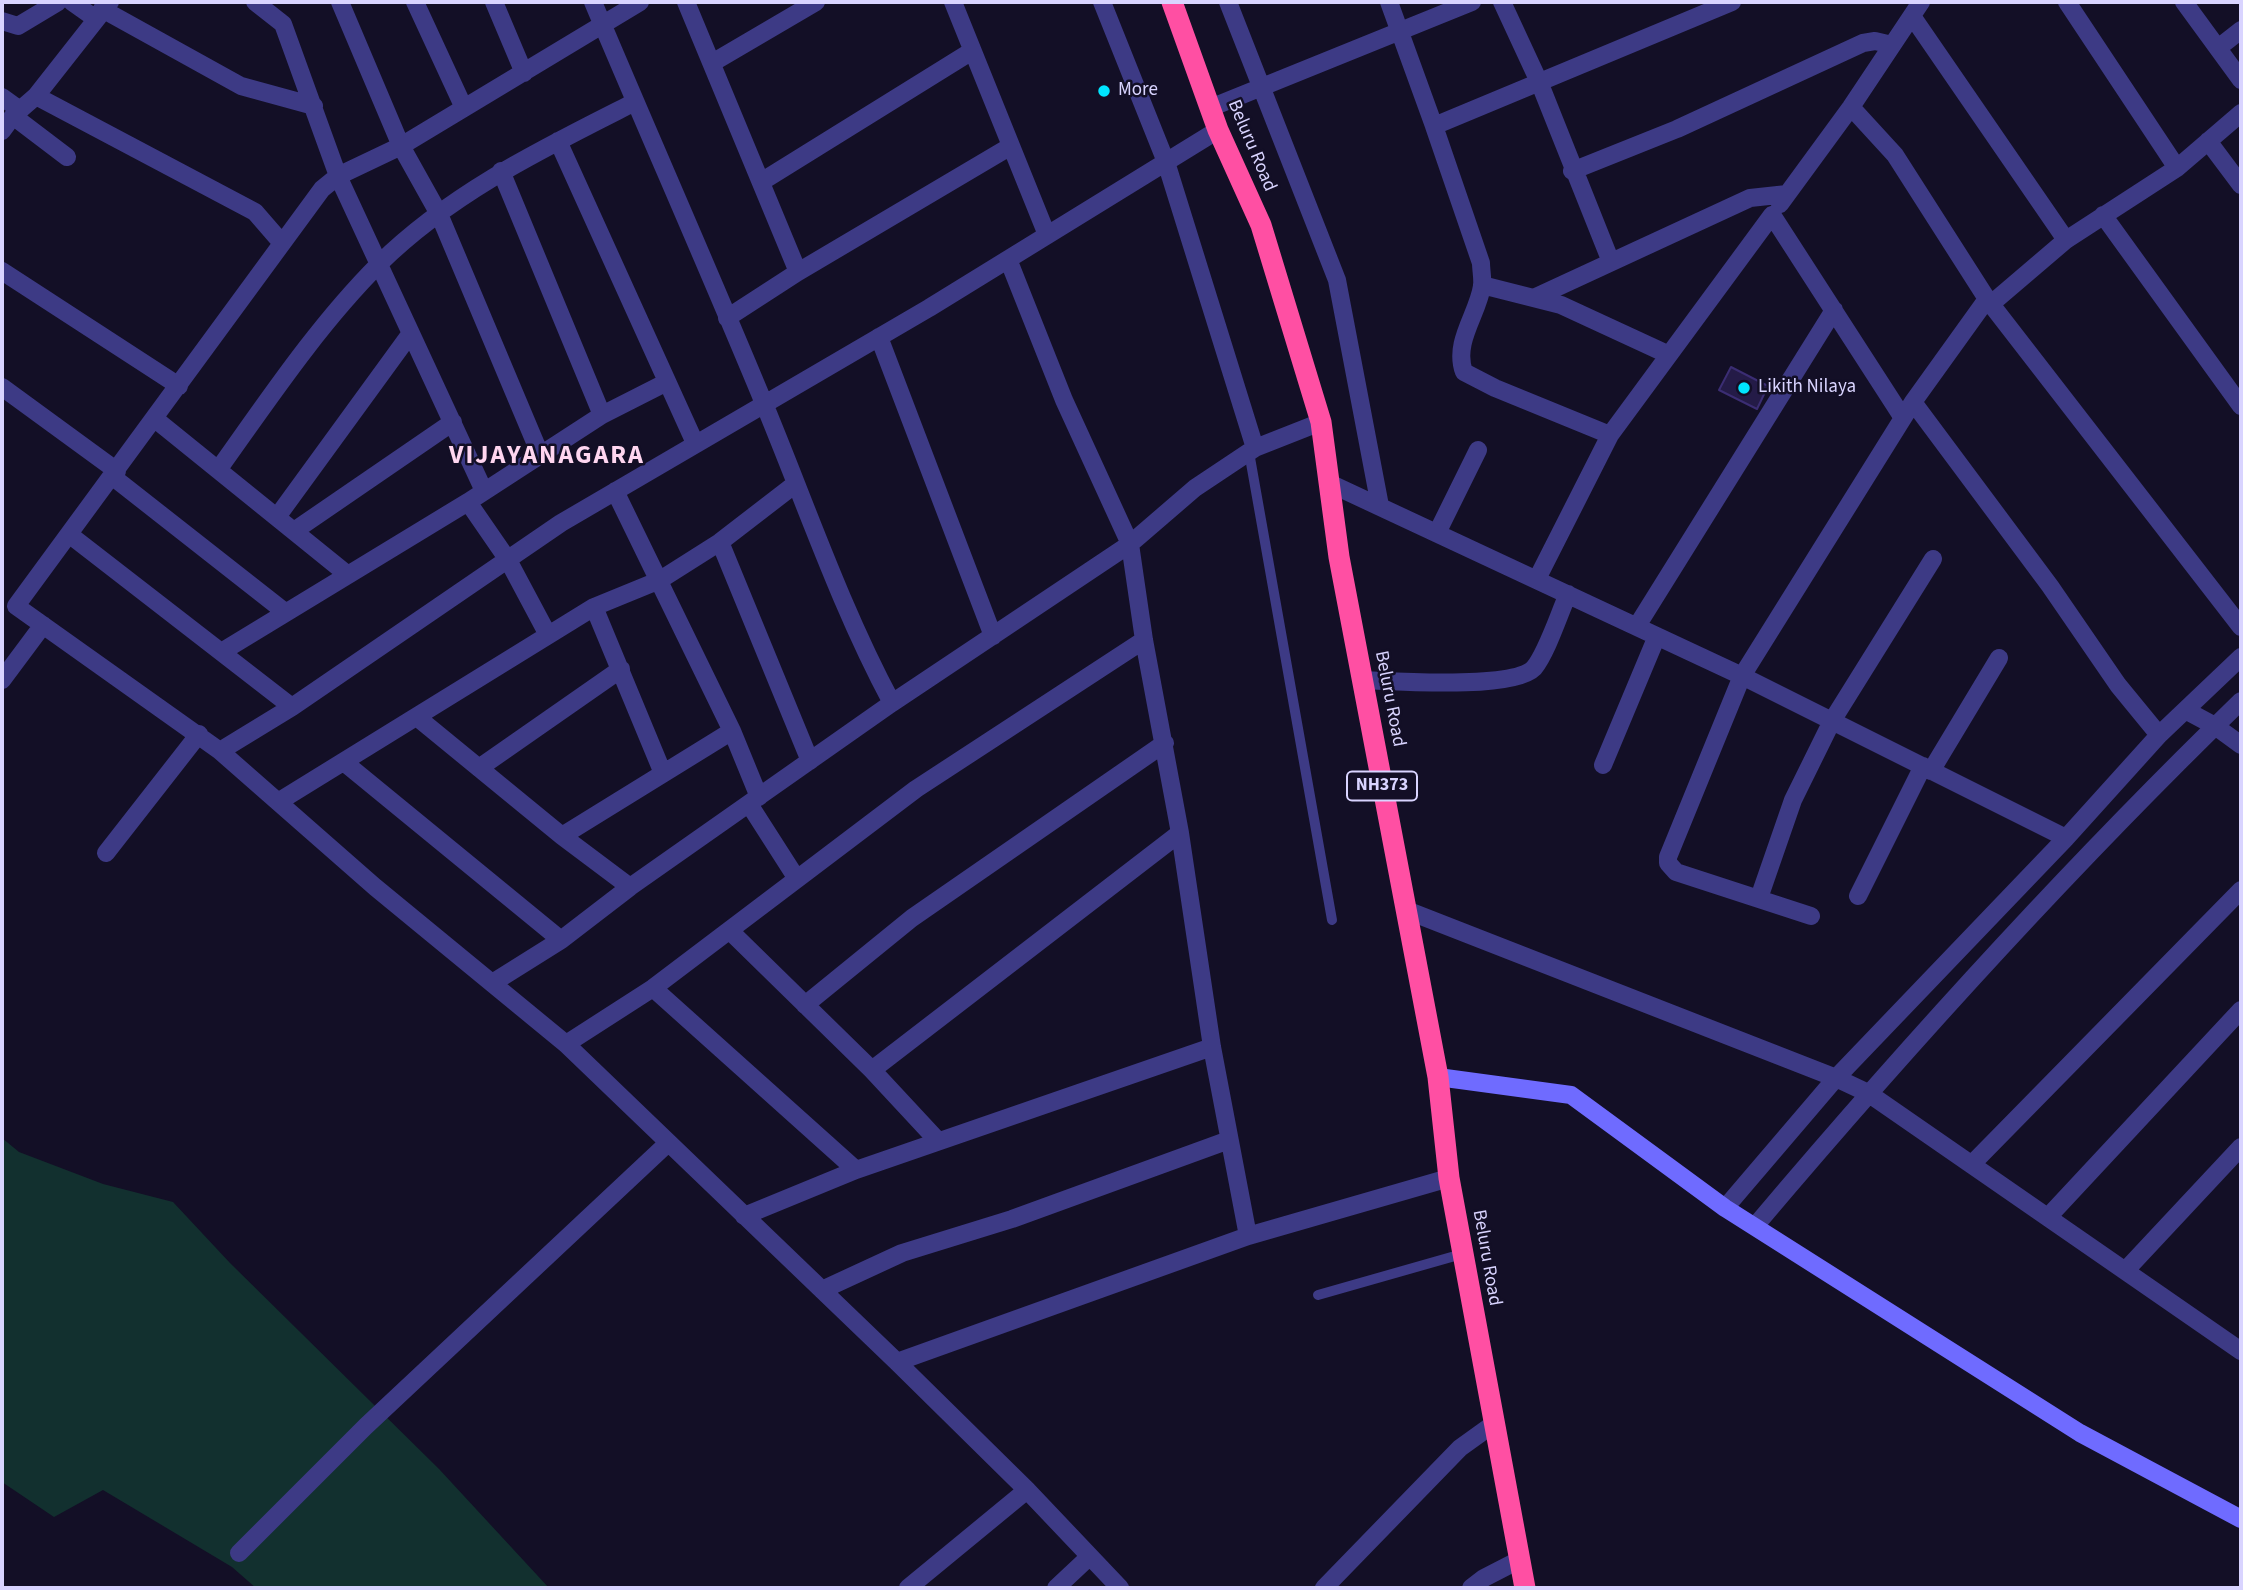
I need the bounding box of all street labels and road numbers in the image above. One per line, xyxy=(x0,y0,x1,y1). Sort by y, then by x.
street label: Beluru Road xyxy=(1222,97,1280,195)
street label: Beluru Road xyxy=(1369,649,1409,749)
road number: NH373 xyxy=(1347,772,1417,800)
street label: Beluru Road xyxy=(1466,1208,1506,1308)

